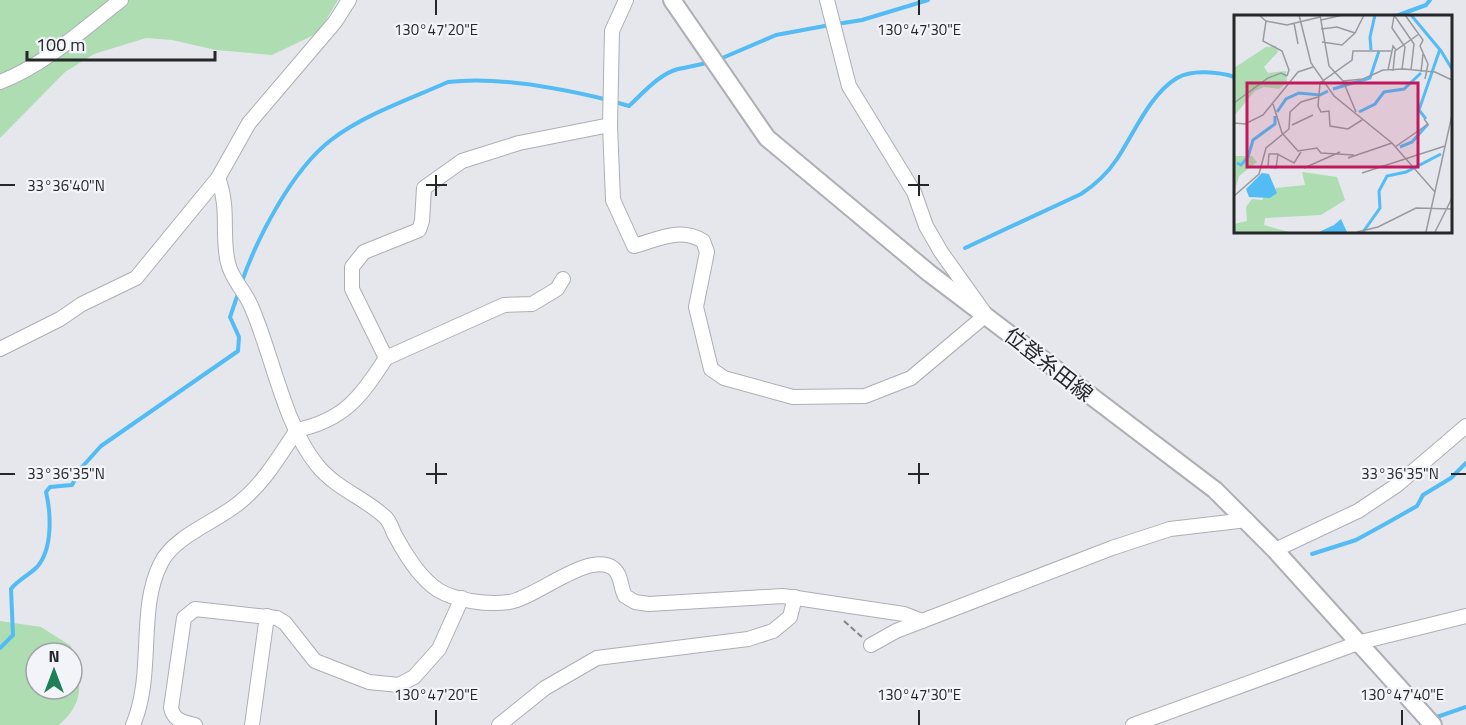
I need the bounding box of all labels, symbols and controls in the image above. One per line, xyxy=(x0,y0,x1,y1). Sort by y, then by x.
inset map xyxy=(1234,15,1451,232)
text: 130°47'20"E xyxy=(394,18,478,41)
text: 130°47'30"E xyxy=(877,18,961,41)
scale bar xyxy=(27,24,214,62)
text: 100 m xyxy=(36,31,85,58)
text: 33°36'40"N xyxy=(27,174,105,197)
street label: 位登糸田線 xyxy=(998,319,1100,409)
text: 33°36'35"N xyxy=(27,462,105,485)
text: 33°36'35"N xyxy=(1361,462,1439,485)
north arrow xyxy=(24,641,84,701)
text: N xyxy=(48,644,60,668)
text: 130°47'20"E xyxy=(394,683,478,706)
text: 130°47'30"E xyxy=(877,683,961,706)
text: 130°47'40"E xyxy=(1360,683,1444,706)

